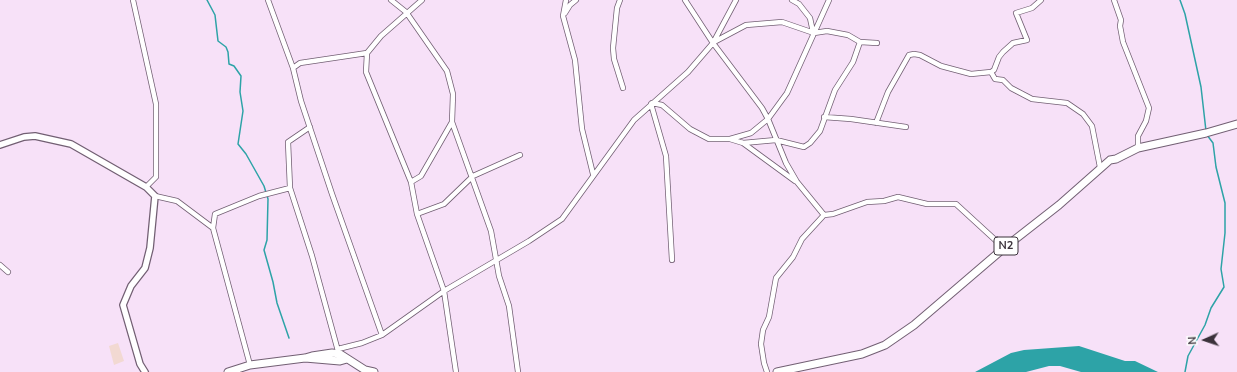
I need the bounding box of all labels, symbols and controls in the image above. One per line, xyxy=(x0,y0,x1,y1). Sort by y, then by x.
road number: N2 xyxy=(994,237,1018,255)
north arrow xyxy=(1185,320,1225,360)
text: N xyxy=(1185,336,1200,345)

